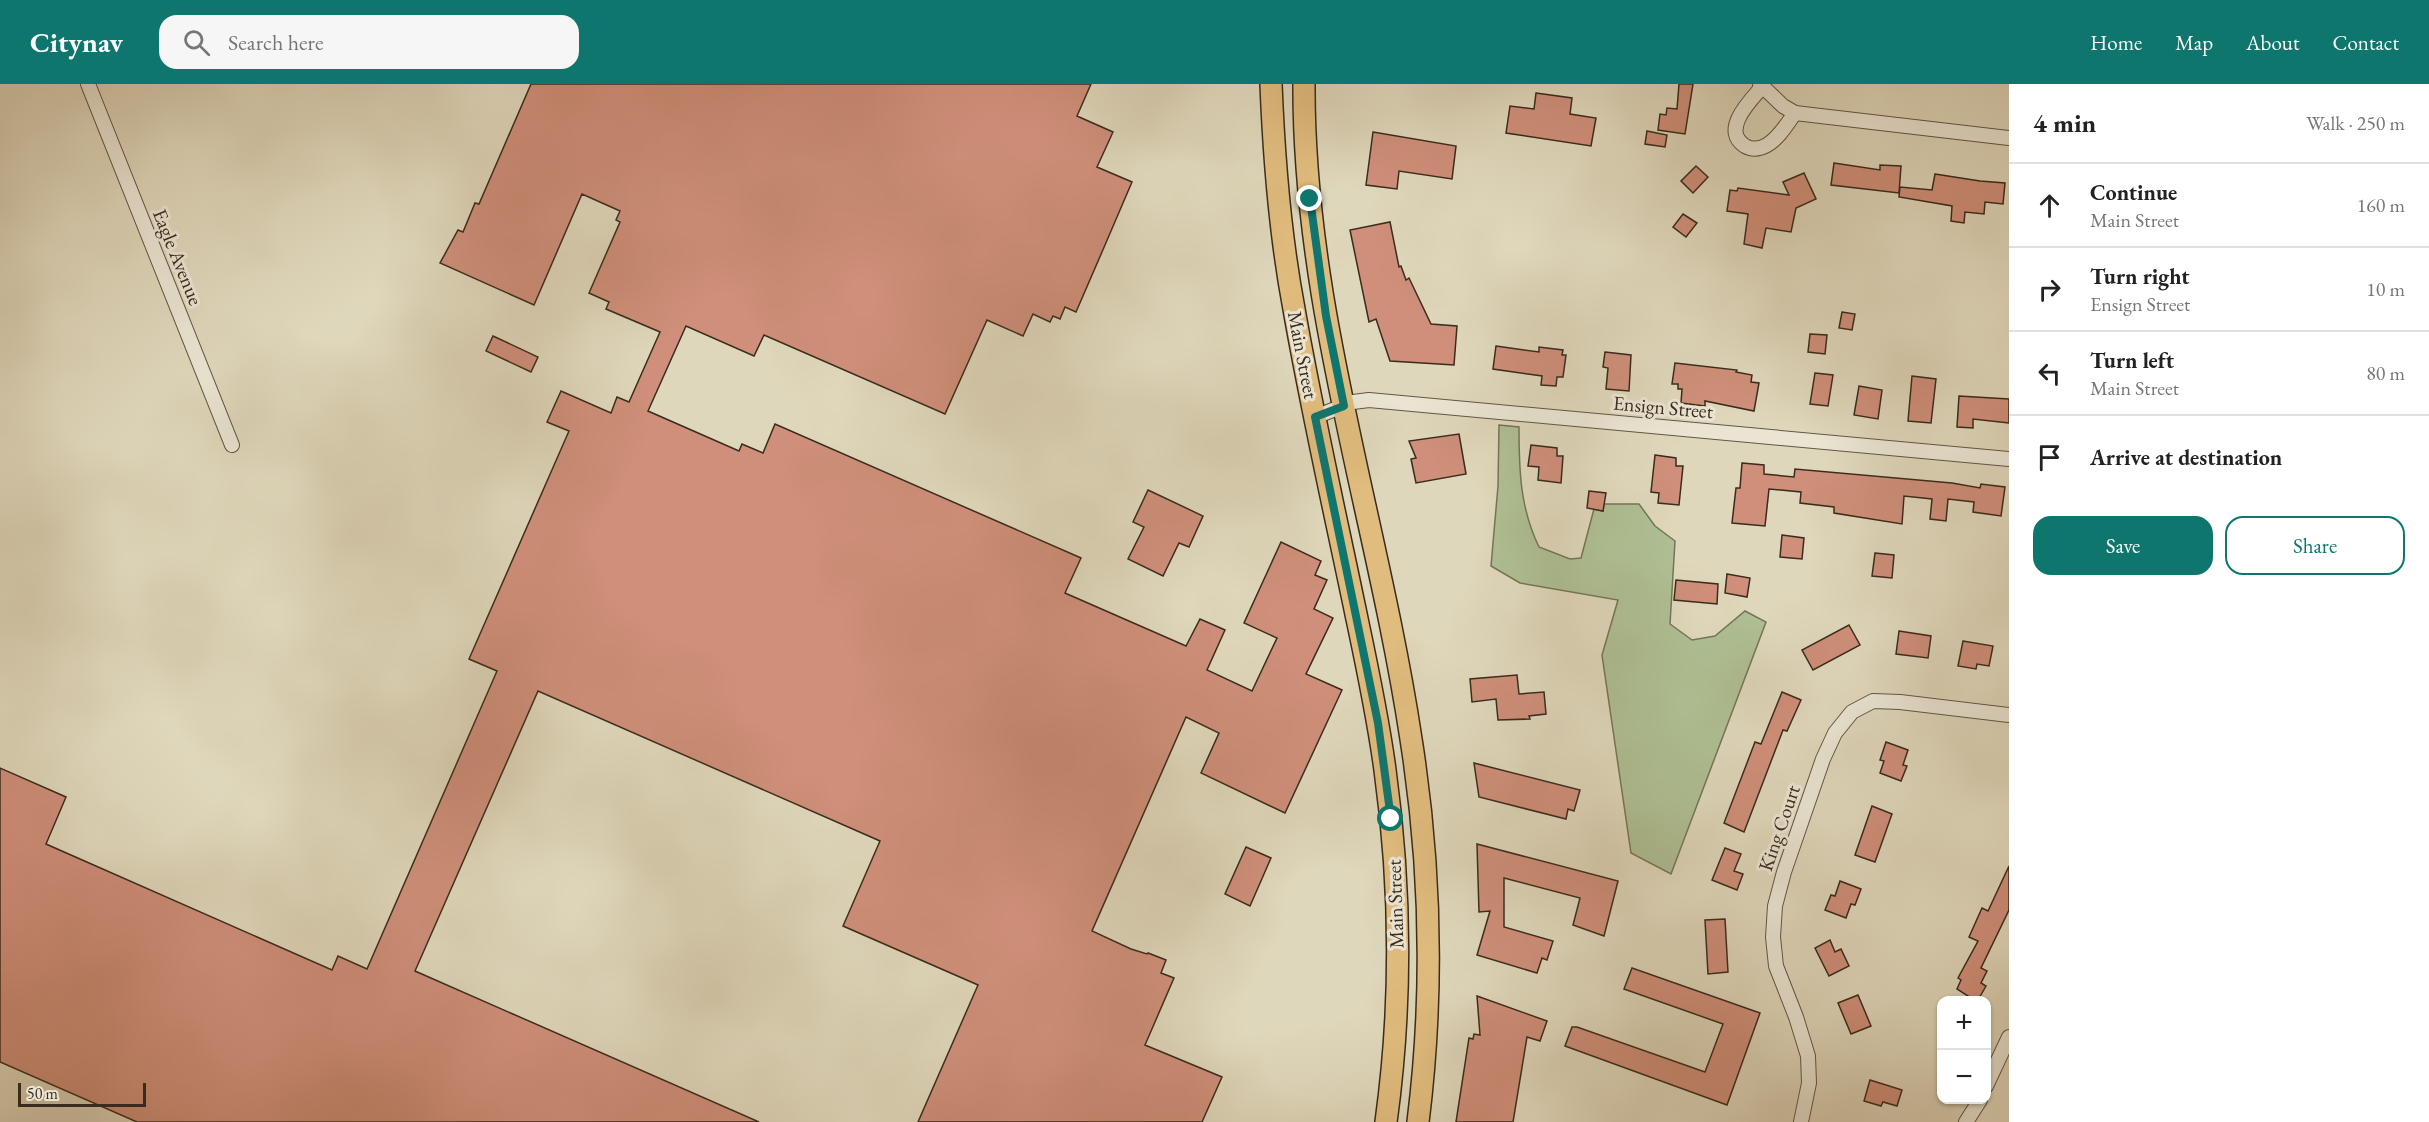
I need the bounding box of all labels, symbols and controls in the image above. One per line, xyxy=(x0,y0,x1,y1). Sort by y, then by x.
search box xyxy=(159,15,579,69)
text: Citynav xyxy=(30,24,123,60)
icon: search xyxy=(180,26,213,59)
text: Search here xyxy=(228,28,324,57)
text: Home xyxy=(2090,29,2142,56)
text: Map xyxy=(2175,29,2213,56)
text: About xyxy=(2246,29,2299,56)
text: Contact xyxy=(2332,29,2399,56)
text: 4 min xyxy=(2033,106,2096,140)
text: Walk · 250 m xyxy=(2306,110,2405,136)
text: Continue xyxy=(2090,178,2177,207)
route end xyxy=(1296,185,1322,211)
icon: ahead xyxy=(2033,189,2066,222)
text: 160 m xyxy=(2357,192,2405,218)
street label: Eagle Avenue xyxy=(147,205,209,309)
text: Main Street xyxy=(2090,207,2179,233)
text: Turn right xyxy=(2090,262,2189,291)
icon: right xyxy=(2033,273,2066,306)
text: 10 m xyxy=(2366,276,2405,302)
text: Ensign Street xyxy=(2090,291,2190,317)
street label: Main Street xyxy=(1282,309,1324,402)
text: Turn left xyxy=(2090,346,2174,375)
icon: left xyxy=(2033,357,2066,390)
text: 80 m xyxy=(2366,360,2405,386)
text: Main Street xyxy=(2090,375,2179,401)
street label: Ensign Street xyxy=(1612,390,1715,424)
icon: arrive xyxy=(2033,441,2066,474)
text: Arrive at destination xyxy=(2090,443,2282,472)
button: Save xyxy=(2033,516,2213,575)
button: Share xyxy=(2225,516,2405,575)
street label: King Court xyxy=(1752,781,1806,874)
route start xyxy=(1377,805,1403,831)
street label: Main Street xyxy=(1380,858,1410,949)
map controls xyxy=(1937,996,1991,1104)
button: + xyxy=(1937,996,1991,1050)
button: − xyxy=(1937,1050,1991,1104)
scale bar xyxy=(18,1080,146,1108)
text: 50 m xyxy=(27,1083,58,1104)

